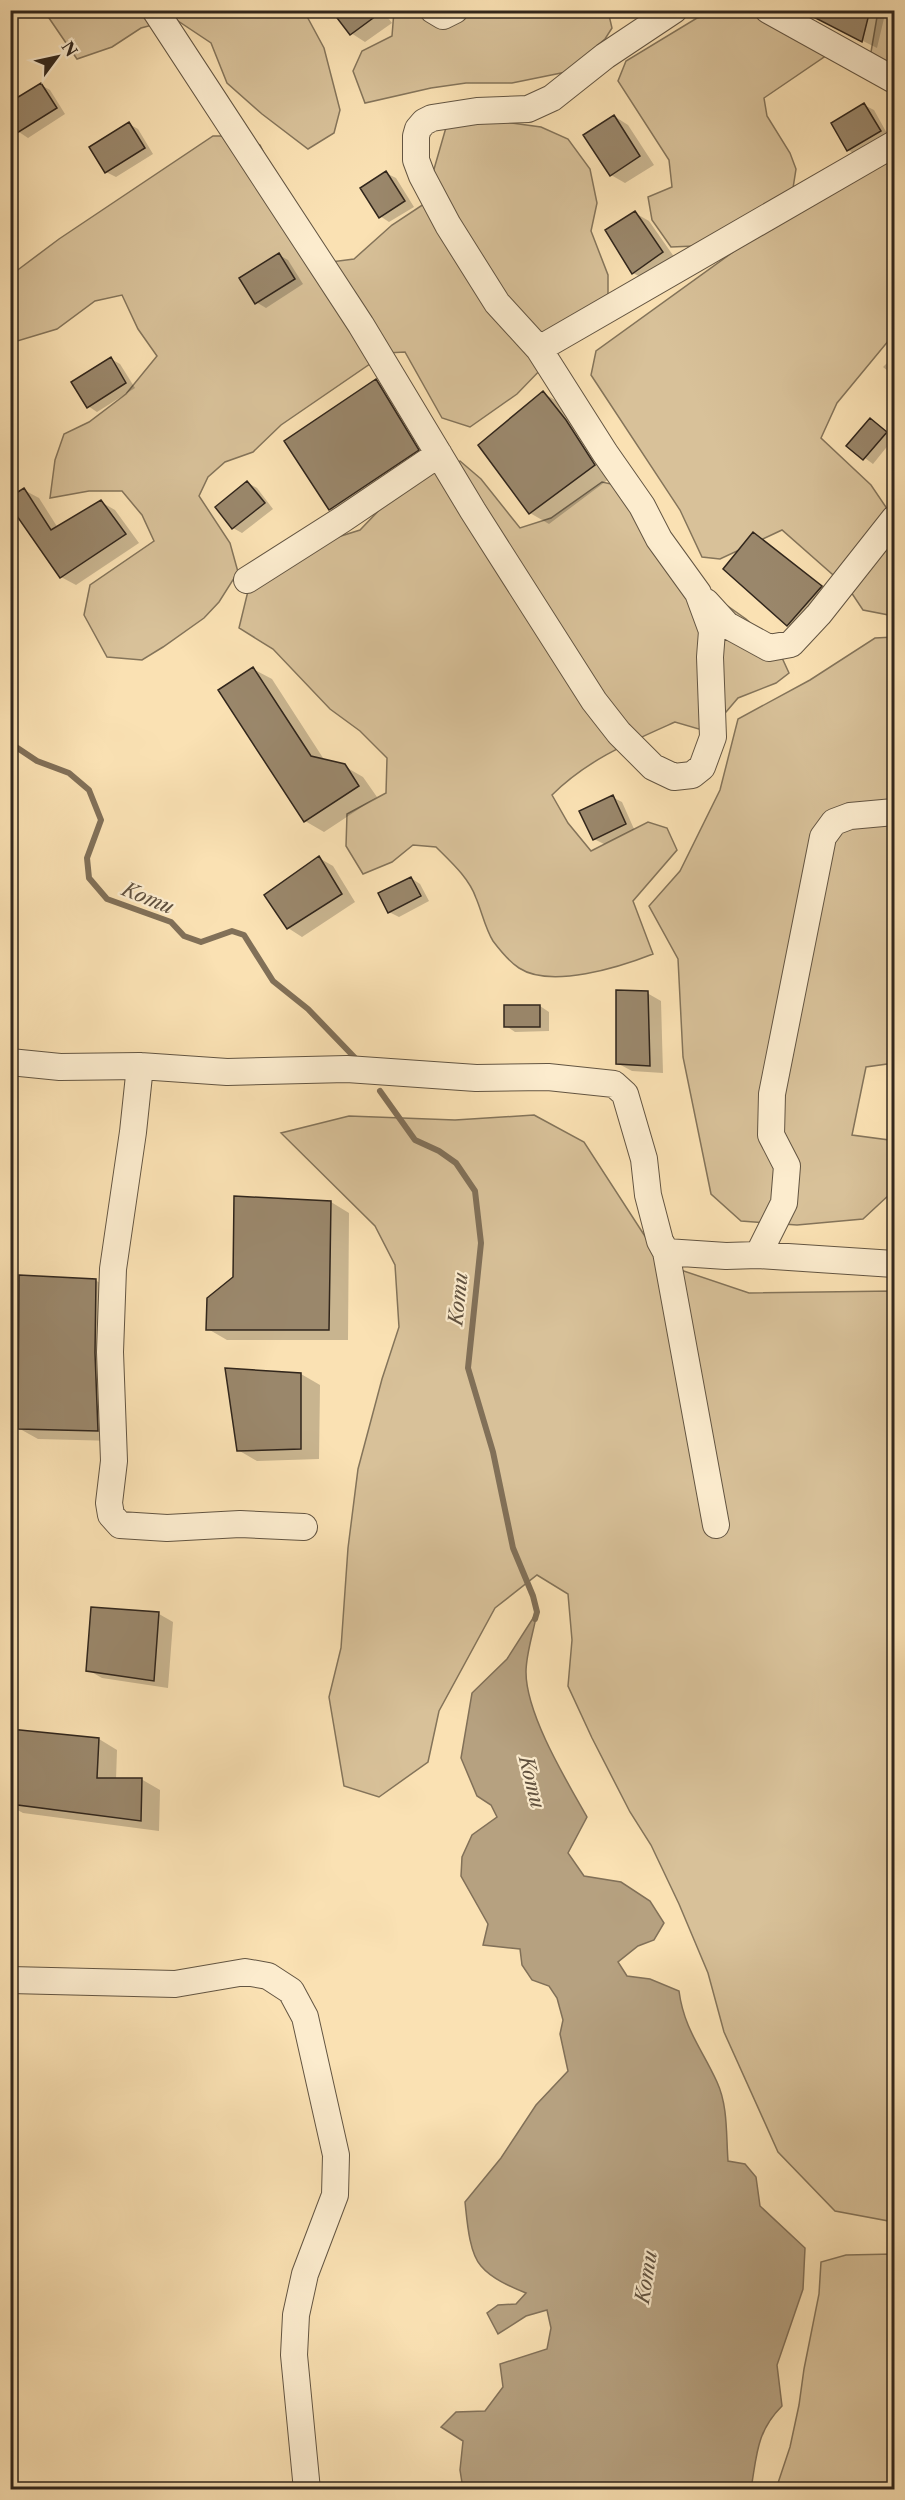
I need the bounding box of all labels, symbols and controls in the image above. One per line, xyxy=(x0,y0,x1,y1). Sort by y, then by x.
north arrow xyxy=(27,27,87,87)
text: N xyxy=(57,38,82,60)
water label: Komu xyxy=(117,876,177,919)
water label: Komu xyxy=(443,1271,473,1329)
water label: Komu xyxy=(513,1751,550,1811)
water label: Komu xyxy=(630,2249,662,2307)

